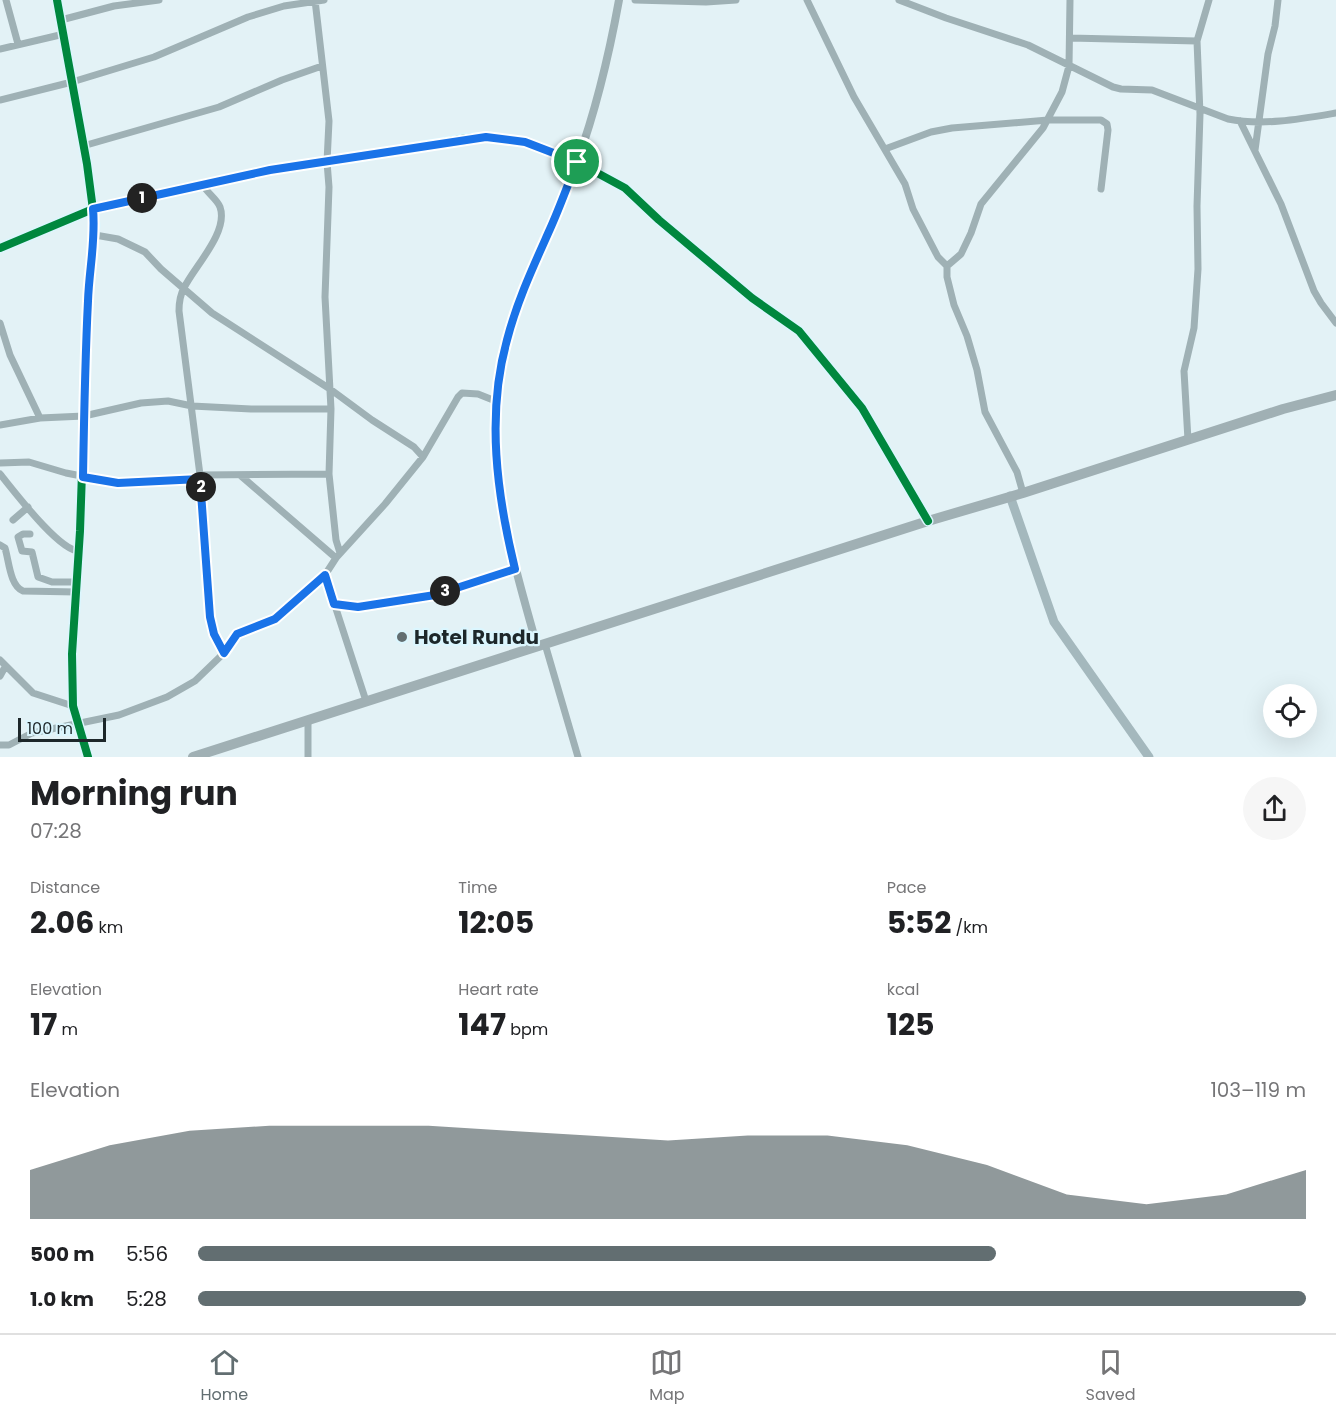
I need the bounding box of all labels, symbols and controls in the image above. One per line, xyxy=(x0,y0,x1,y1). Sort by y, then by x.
pin xyxy=(551,136,602,187)
icon: arrive xyxy=(560,145,593,178)
pin: 1 xyxy=(127,183,157,213)
text: 1 xyxy=(139,186,145,209)
pin: 2 xyxy=(186,472,216,502)
text: 2 xyxy=(196,475,206,498)
pin: 3 xyxy=(430,576,460,606)
text: 3 xyxy=(440,579,450,602)
place label: Hotel Rundu xyxy=(414,623,539,651)
marker: Hotel Rundu xyxy=(395,630,409,644)
map controls xyxy=(1263,684,1317,738)
button: locate xyxy=(1263,684,1317,738)
scale bar xyxy=(18,715,106,742)
text: 100 m xyxy=(27,717,73,740)
text: Morning run xyxy=(30,770,238,817)
button: share xyxy=(1243,777,1306,840)
text: 07:28 xyxy=(30,817,82,845)
text: Distance xyxy=(30,876,100,899)
text: Time xyxy=(458,876,497,899)
text: Pace xyxy=(887,876,926,899)
text: 2.06 xyxy=(30,901,94,944)
text: 12:05 xyxy=(458,901,534,944)
text: 5:52 xyxy=(887,901,951,944)
text: km xyxy=(94,916,123,939)
text: /km xyxy=(951,916,988,939)
text: Elevation xyxy=(30,978,102,1001)
text: Heart rate xyxy=(458,978,539,1001)
text: kcal xyxy=(887,978,919,1001)
text: 17 xyxy=(30,1003,57,1046)
text: 147 xyxy=(458,1003,506,1046)
text: 125 xyxy=(887,1003,935,1046)
text: m xyxy=(57,1018,78,1041)
text: bpm xyxy=(506,1018,548,1041)
text: Elevation xyxy=(30,1076,120,1104)
text: 103–119 m xyxy=(1210,1076,1306,1104)
text: 500 m xyxy=(30,1240,95,1268)
text: 5:56 xyxy=(126,1240,168,1268)
text: 1.0 km xyxy=(30,1285,94,1313)
text: 5:28 xyxy=(126,1285,167,1313)
tab: Home xyxy=(200,1346,248,1407)
tab: Map xyxy=(649,1346,685,1407)
tab: Saved xyxy=(1086,1346,1135,1407)

